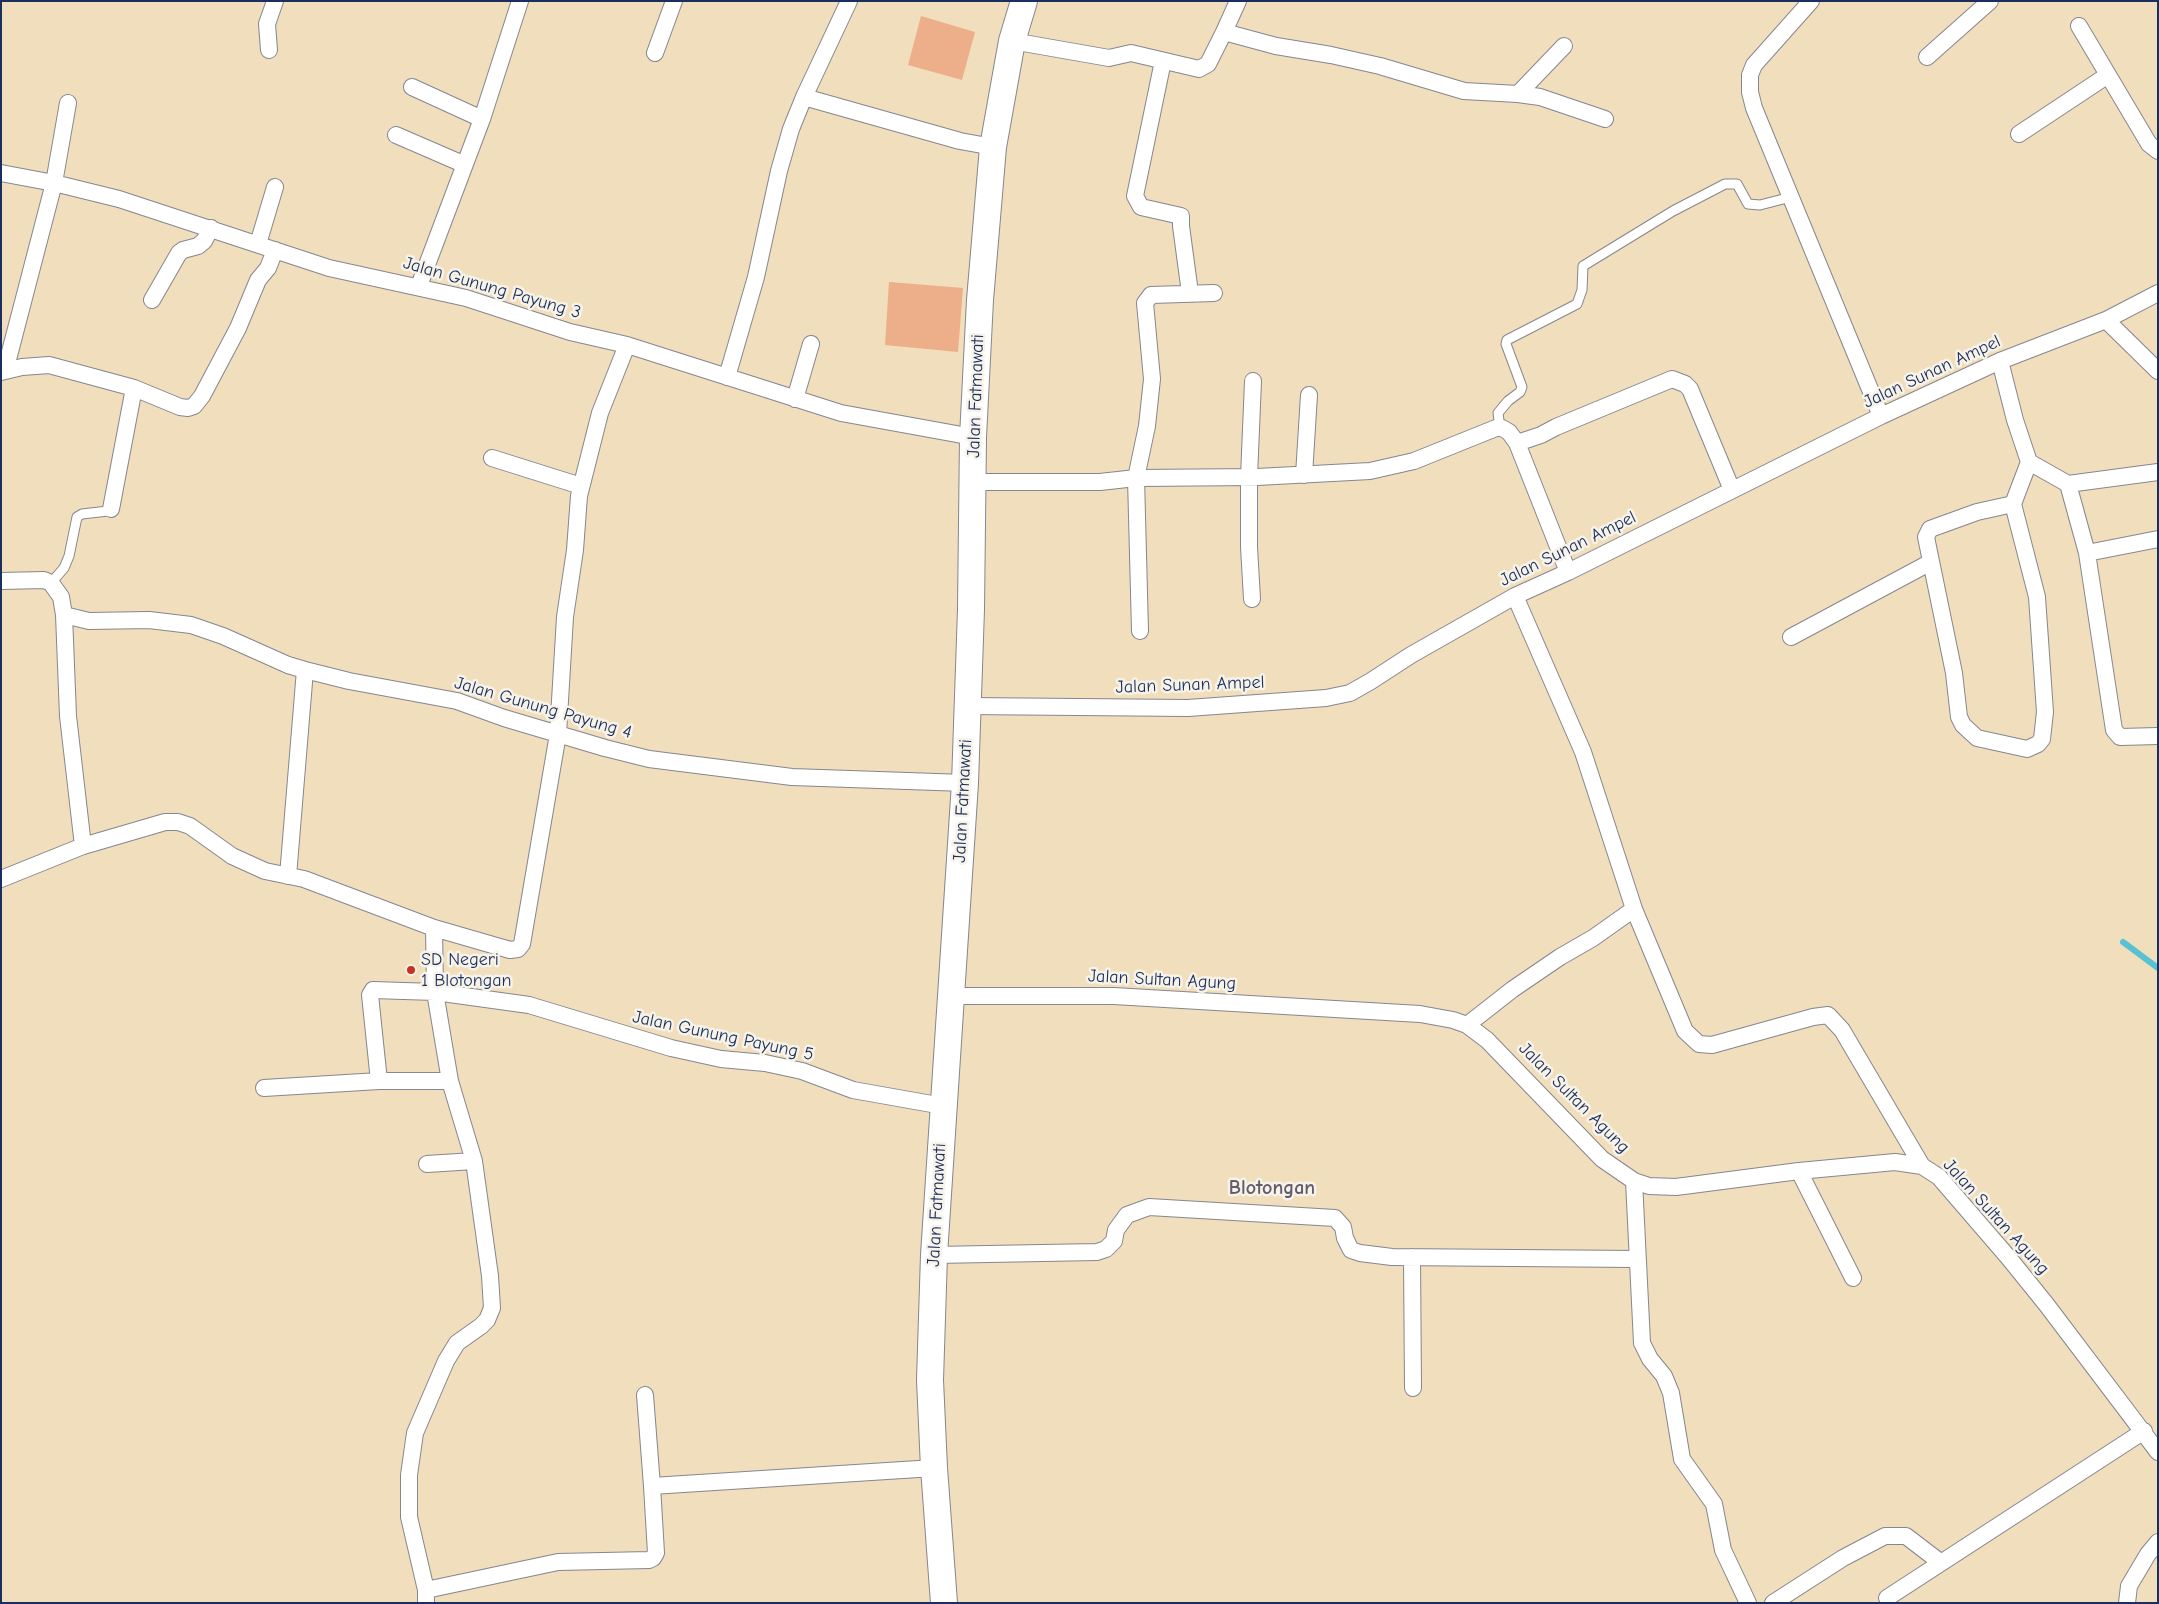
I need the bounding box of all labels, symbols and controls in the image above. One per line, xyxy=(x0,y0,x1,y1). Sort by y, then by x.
street label: Jalan Gunung Payung 3 xyxy=(401,252,583,324)
street label: Jalan Sunan Ampel xyxy=(1860,331,2004,413)
street label: Jalan Fatmawati xyxy=(963,334,989,458)
street label: Jalan Sunan Ampel xyxy=(1496,507,1640,591)
street label: Jalan Gunung Payung 4 xyxy=(452,672,634,744)
street label: Jalan Sunan Ampel xyxy=(1115,672,1265,698)
street label: Jalan Fatmawati xyxy=(949,739,977,863)
place label: SD Negeri 1 Blotongan xyxy=(421,949,511,992)
marker: SD Negeri 1 Blotongan xyxy=(405,964,417,976)
street label: Jalan Sultan Agung xyxy=(1087,965,1237,995)
street label: Jalan Gunung Payung 5 xyxy=(630,1006,816,1066)
street label: Jalan Sultan Agung xyxy=(1514,1038,1634,1158)
street label: Jalan Fatmawati xyxy=(923,1143,951,1267)
street label: Jalan Sultan Agung xyxy=(1938,1155,2054,1279)
district label: Blotongan xyxy=(1229,1176,1315,1200)

